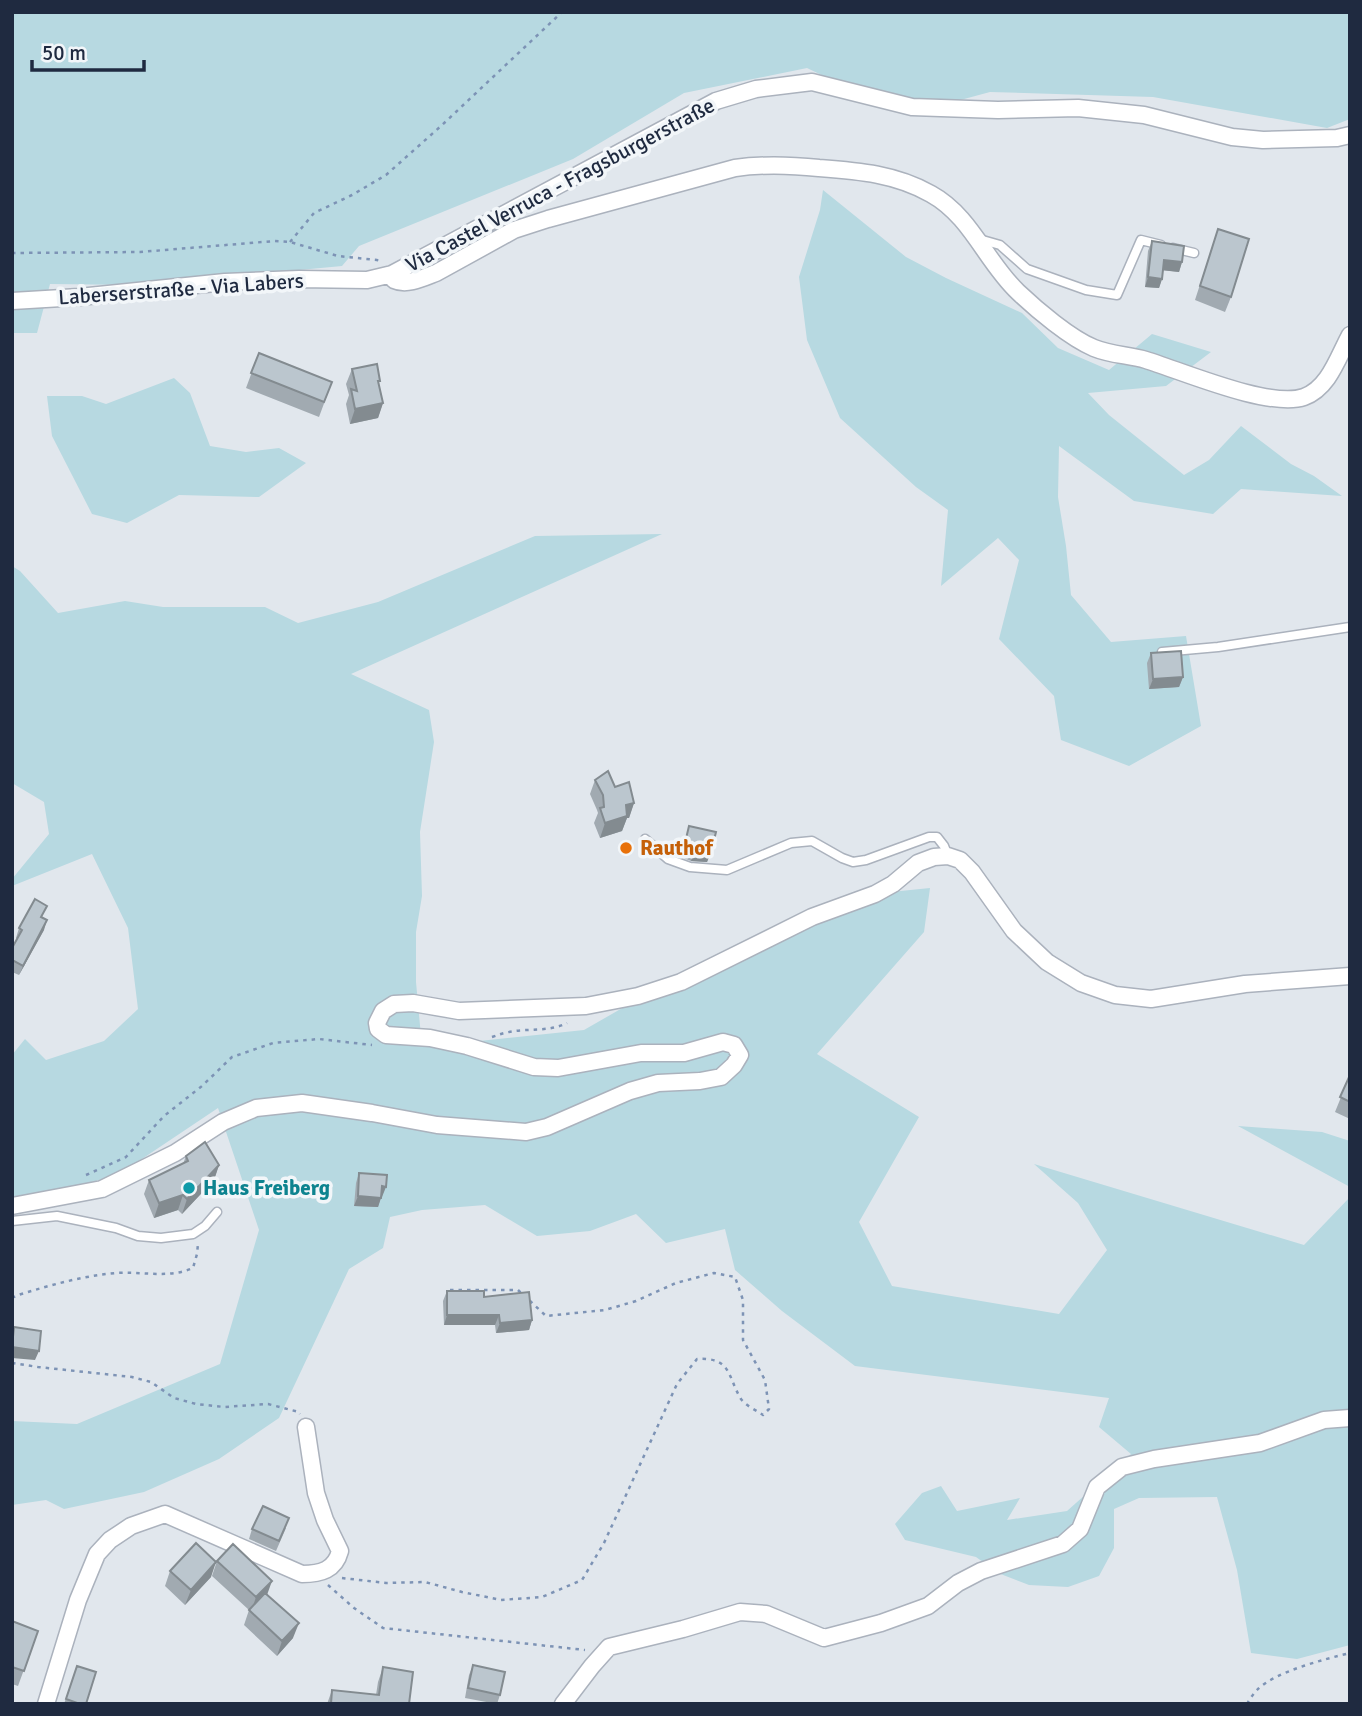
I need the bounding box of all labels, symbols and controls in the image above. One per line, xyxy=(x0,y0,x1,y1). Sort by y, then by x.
scale bar xyxy=(32,28,144,72)
text: 50 m xyxy=(42,40,86,66)
street label: Via Castel Verruca - Fragsburgerstraße xyxy=(401,92,719,278)
street label: Laberserstraße - Via Labers xyxy=(57,267,305,311)
place label: Rauthof xyxy=(640,835,714,861)
marker: Rauthof xyxy=(618,840,634,856)
place label: Haus Freiberg xyxy=(203,1175,330,1201)
marker: Haus Freiberg xyxy=(181,1180,197,1196)

